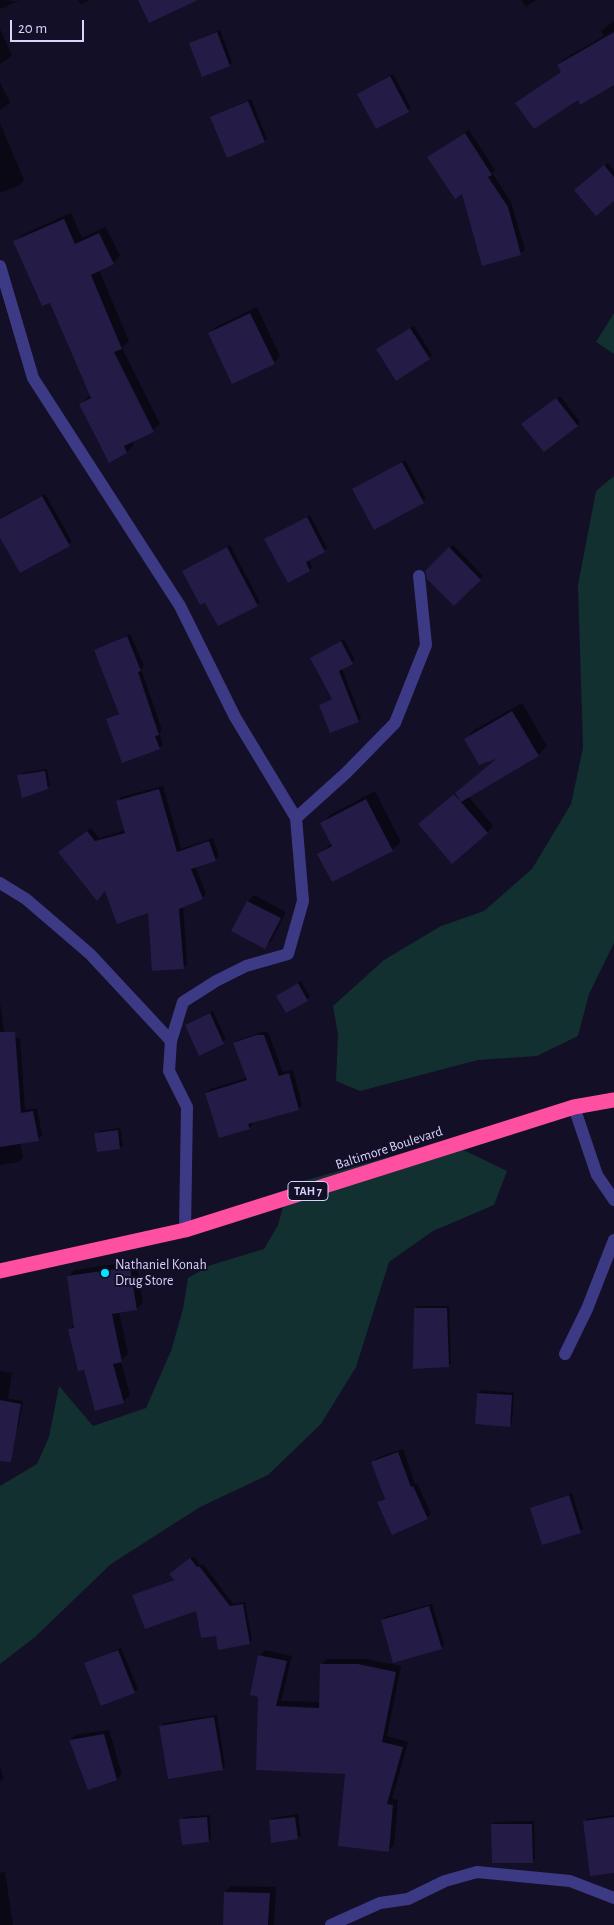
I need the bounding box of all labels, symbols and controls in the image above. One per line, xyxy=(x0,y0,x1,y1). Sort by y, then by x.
scale bar xyxy=(12,10,86,42)
text: 20 m xyxy=(18,21,47,36)
street label: Baltimore Boulevard xyxy=(333,1123,445,1173)
road number: TAH 7 xyxy=(288,1182,328,1200)
place label: Nathaniel Konah Drug Store xyxy=(115,1257,207,1290)
marker: Nathaniel Konah Drug Store xyxy=(99,1267,111,1279)

